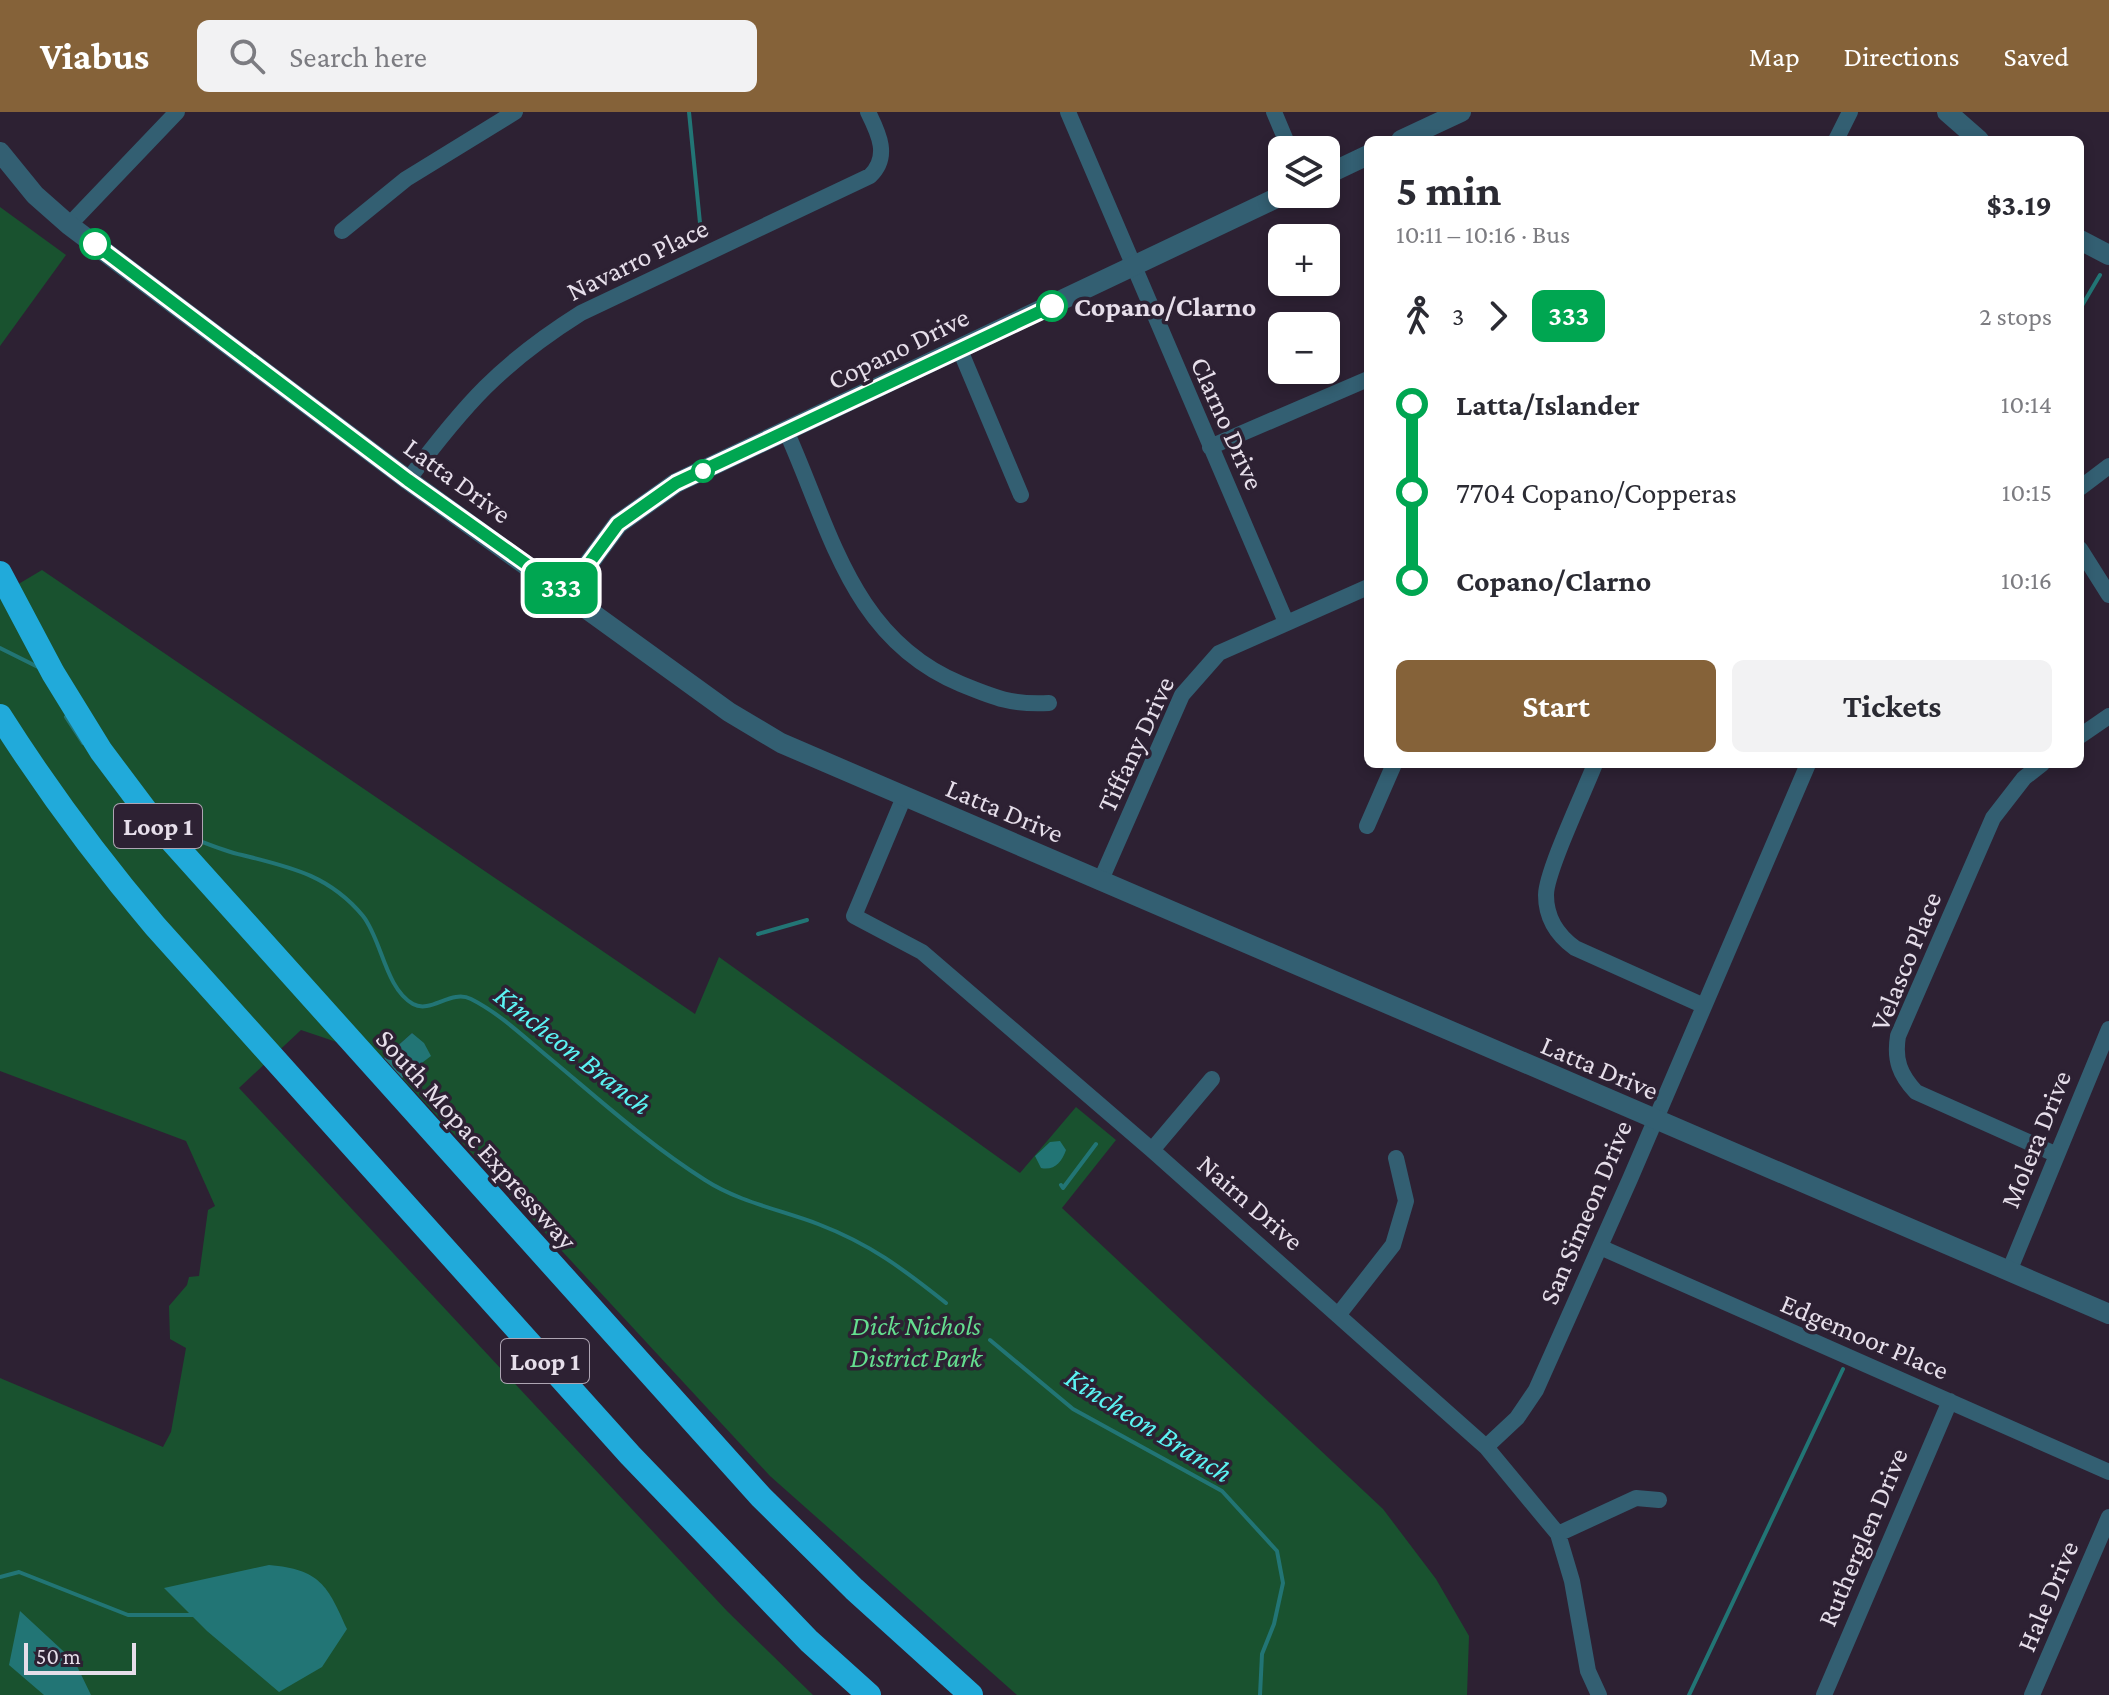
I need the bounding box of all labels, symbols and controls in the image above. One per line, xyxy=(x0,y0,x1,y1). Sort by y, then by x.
search box xyxy=(197,20,757,92)
icon: search xyxy=(225,34,269,78)
text: Viabus xyxy=(40,35,149,77)
text: Search here xyxy=(289,40,427,73)
text: Map xyxy=(1749,41,1800,72)
text: Directions xyxy=(1844,41,1959,72)
text: Saved xyxy=(2003,41,2069,72)
map controls xyxy=(1268,136,1340,384)
button: layers xyxy=(1268,136,1340,208)
text: 5 min xyxy=(1396,166,1501,214)
text: $3.19 xyxy=(1987,188,2052,221)
street label: Navarro Place xyxy=(562,212,713,307)
text: 10:11 – 10:16 · Bus xyxy=(1396,220,1570,249)
button: + xyxy=(1268,224,1340,296)
unlabelled marker xyxy=(80,229,110,259)
marker: Copano/Clarno xyxy=(1037,291,1067,321)
place label: Copano/Clarno xyxy=(1074,291,1256,322)
icon: walk xyxy=(1396,294,1440,338)
icon: forward xyxy=(1476,294,1520,338)
text: 333 xyxy=(1548,300,1589,331)
street label: Copano Drive xyxy=(823,301,974,396)
text: 3 xyxy=(1452,302,1464,331)
text: 2 stops xyxy=(1979,302,2052,331)
button: − xyxy=(1268,312,1340,384)
street label: Clarno Drive xyxy=(1185,352,1271,494)
text: Latta/Islander xyxy=(1456,388,1640,421)
text: 10:14 xyxy=(2001,390,2052,419)
street label: Latta Drive xyxy=(398,431,517,530)
unlabelled marker xyxy=(692,460,714,482)
text: 7704 Copano/Copperas xyxy=(1456,476,1737,509)
text: 10:15 xyxy=(2002,478,2052,507)
line badge: 333 xyxy=(515,562,607,614)
text: Copano/Clarno xyxy=(1456,564,1651,597)
text: 10:16 xyxy=(2001,566,2052,595)
text: 333 xyxy=(541,572,581,603)
button: Start xyxy=(1396,660,1716,752)
button: Tickets xyxy=(1732,660,2052,752)
street label: Tiffany Drive xyxy=(1091,671,1180,817)
street label: Latta Drive xyxy=(941,772,1068,849)
road number: Loop 1 xyxy=(114,804,202,848)
street label: Velasco Place xyxy=(1864,887,1947,1035)
water label: Kincheon Branch xyxy=(488,978,658,1121)
street label: South Mopac Expressway xyxy=(370,1023,584,1257)
street label: Latta Drive xyxy=(1536,1029,1663,1106)
street label: Molera Drive xyxy=(1994,1066,2077,1212)
street label: San Simeon Drive xyxy=(1533,1116,1638,1309)
street label: Nairn Drive xyxy=(1192,1148,1310,1257)
street label: Edgemoor Place xyxy=(1776,1287,1953,1386)
park label: Dick Nichols District Park xyxy=(850,1310,984,1373)
road number: Loop 1 xyxy=(501,1339,589,1383)
water label: Kincheon Branch xyxy=(1060,1360,1239,1489)
street label: Rutherglen Drive xyxy=(1811,1443,1914,1631)
street label: Hale Drive xyxy=(2010,1536,2085,1656)
scale bar xyxy=(24,1639,136,1675)
text: 50 m xyxy=(36,1644,81,1669)

